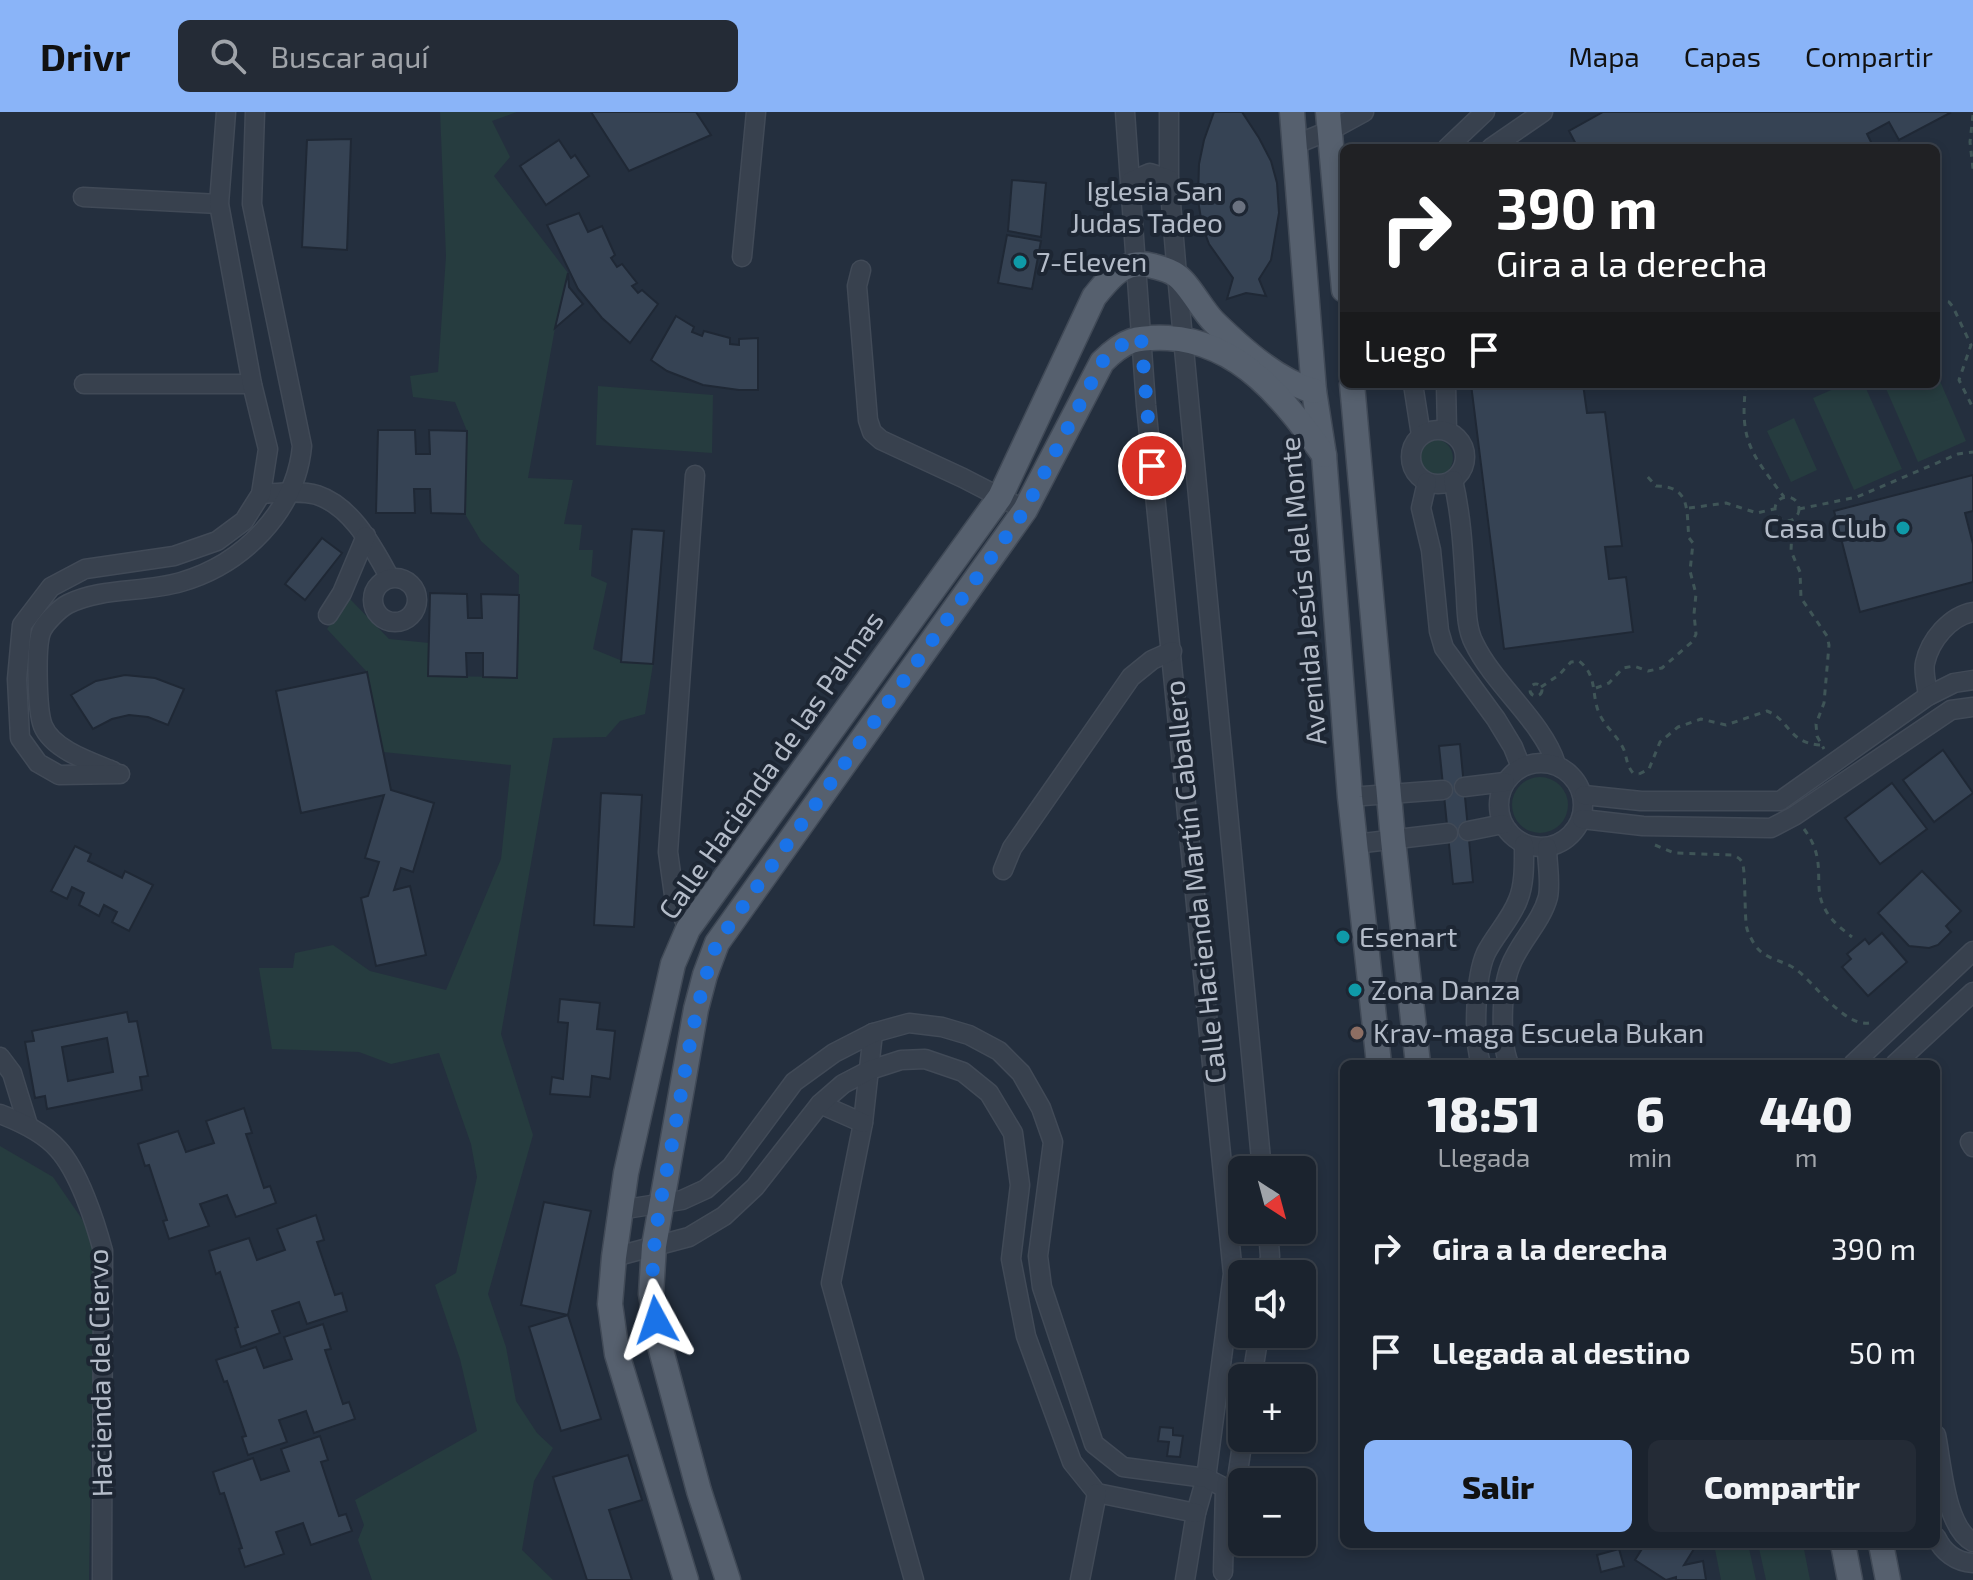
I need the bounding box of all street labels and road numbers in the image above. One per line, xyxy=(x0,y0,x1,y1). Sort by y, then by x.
street label: Avenida Jesús del Monte xyxy=(1272,435,1332,747)
street label: Calle Hacienda de las Palmas xyxy=(651,604,890,925)
street label: Calle Hacienda Martín Caballero xyxy=(1156,679,1232,1085)
street label: Hacienda del Ciervo xyxy=(80,1249,118,1497)

